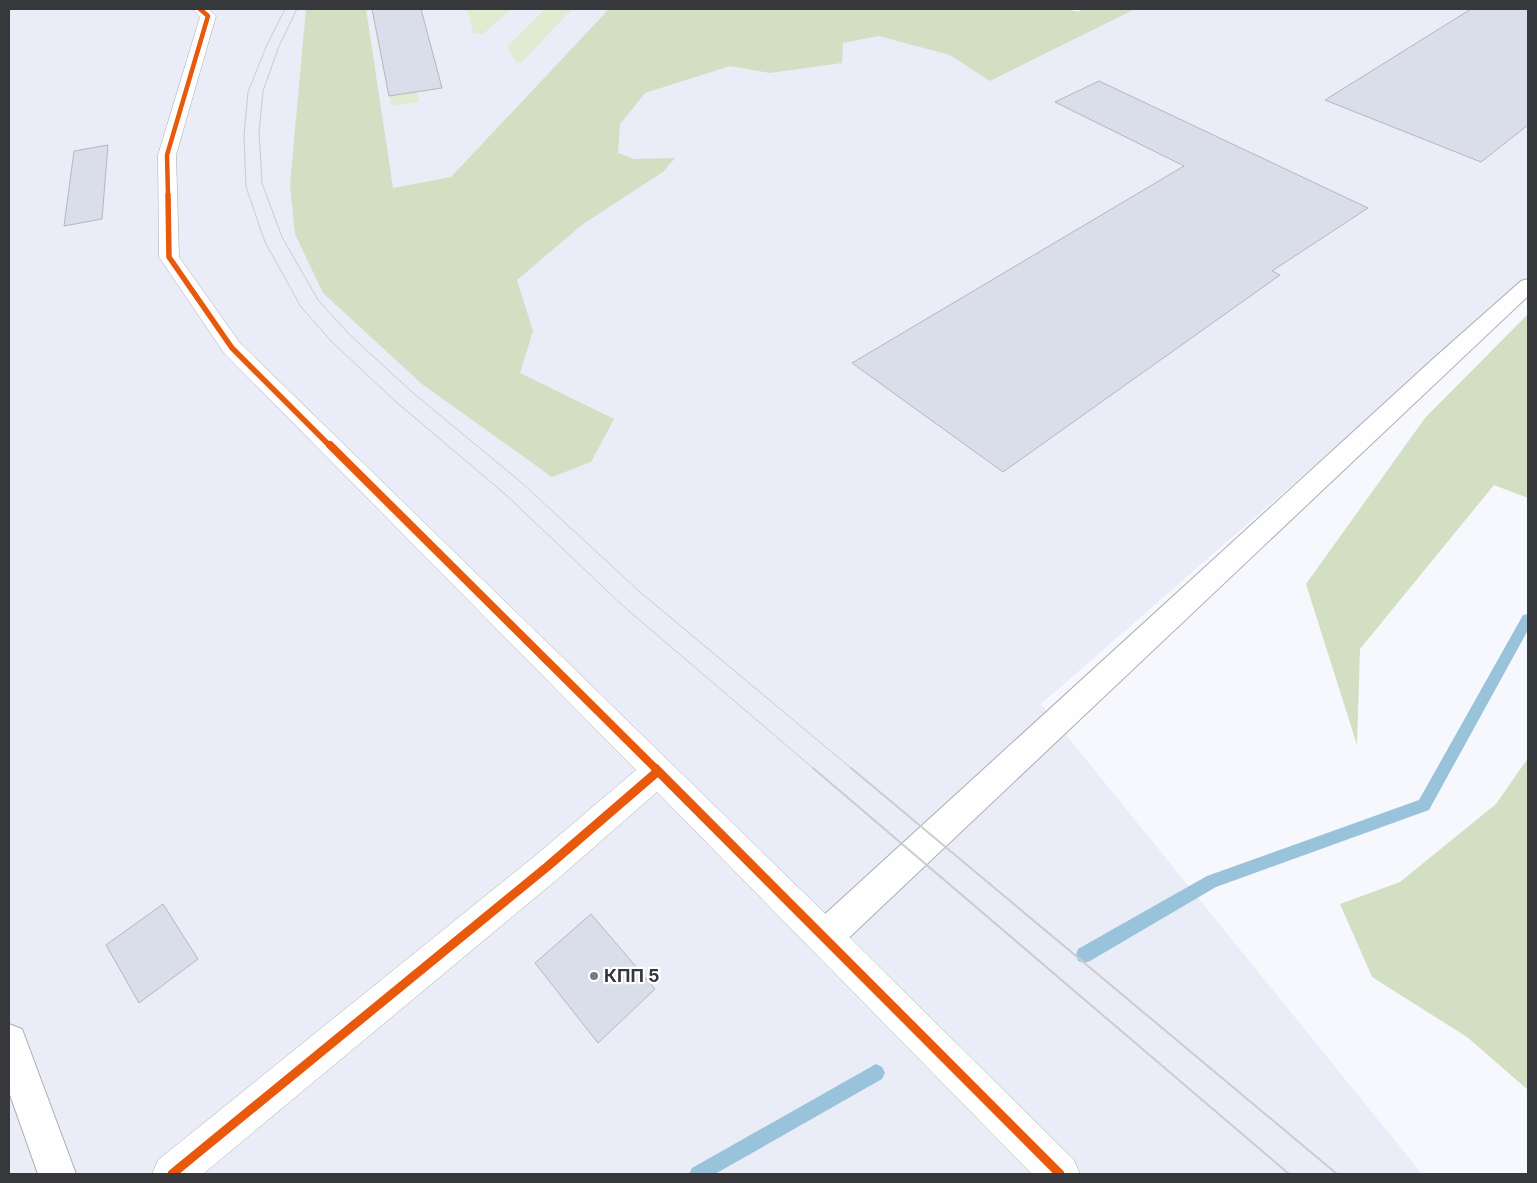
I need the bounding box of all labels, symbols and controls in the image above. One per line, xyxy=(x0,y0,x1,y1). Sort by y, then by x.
place label: КПП 5 xyxy=(604,965,660,986)
marker: КПП 5 xyxy=(588,970,600,982)

